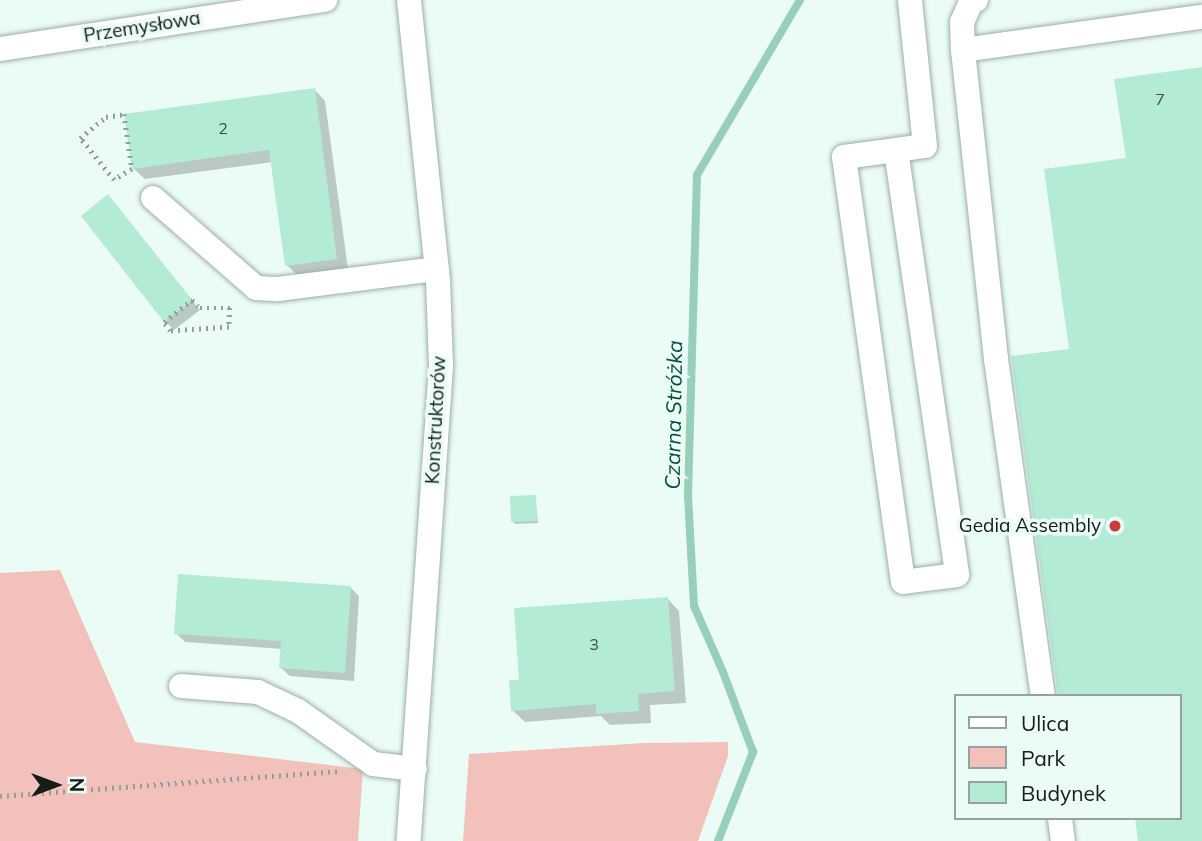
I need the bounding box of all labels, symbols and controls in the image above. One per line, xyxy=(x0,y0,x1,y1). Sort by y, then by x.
street label: Przemysłowa xyxy=(82,7,202,47)
house number: 7 xyxy=(1155,89,1165,109)
house number: 2 xyxy=(218,118,228,138)
water label: Czarna Stróżka xyxy=(659,340,687,490)
street label: Konstruktorów xyxy=(421,355,451,485)
place label: Gedia Assembly xyxy=(959,515,1101,537)
marker: Gedia Assembly xyxy=(1107,518,1123,534)
house number: 3 xyxy=(589,634,599,654)
legend xyxy=(954,694,1181,820)
text: Ulica xyxy=(1021,710,1069,736)
text: Park xyxy=(1021,745,1065,771)
north arrow xyxy=(21,750,91,820)
text: N xyxy=(65,778,89,792)
text: Budynek xyxy=(1021,780,1106,806)

